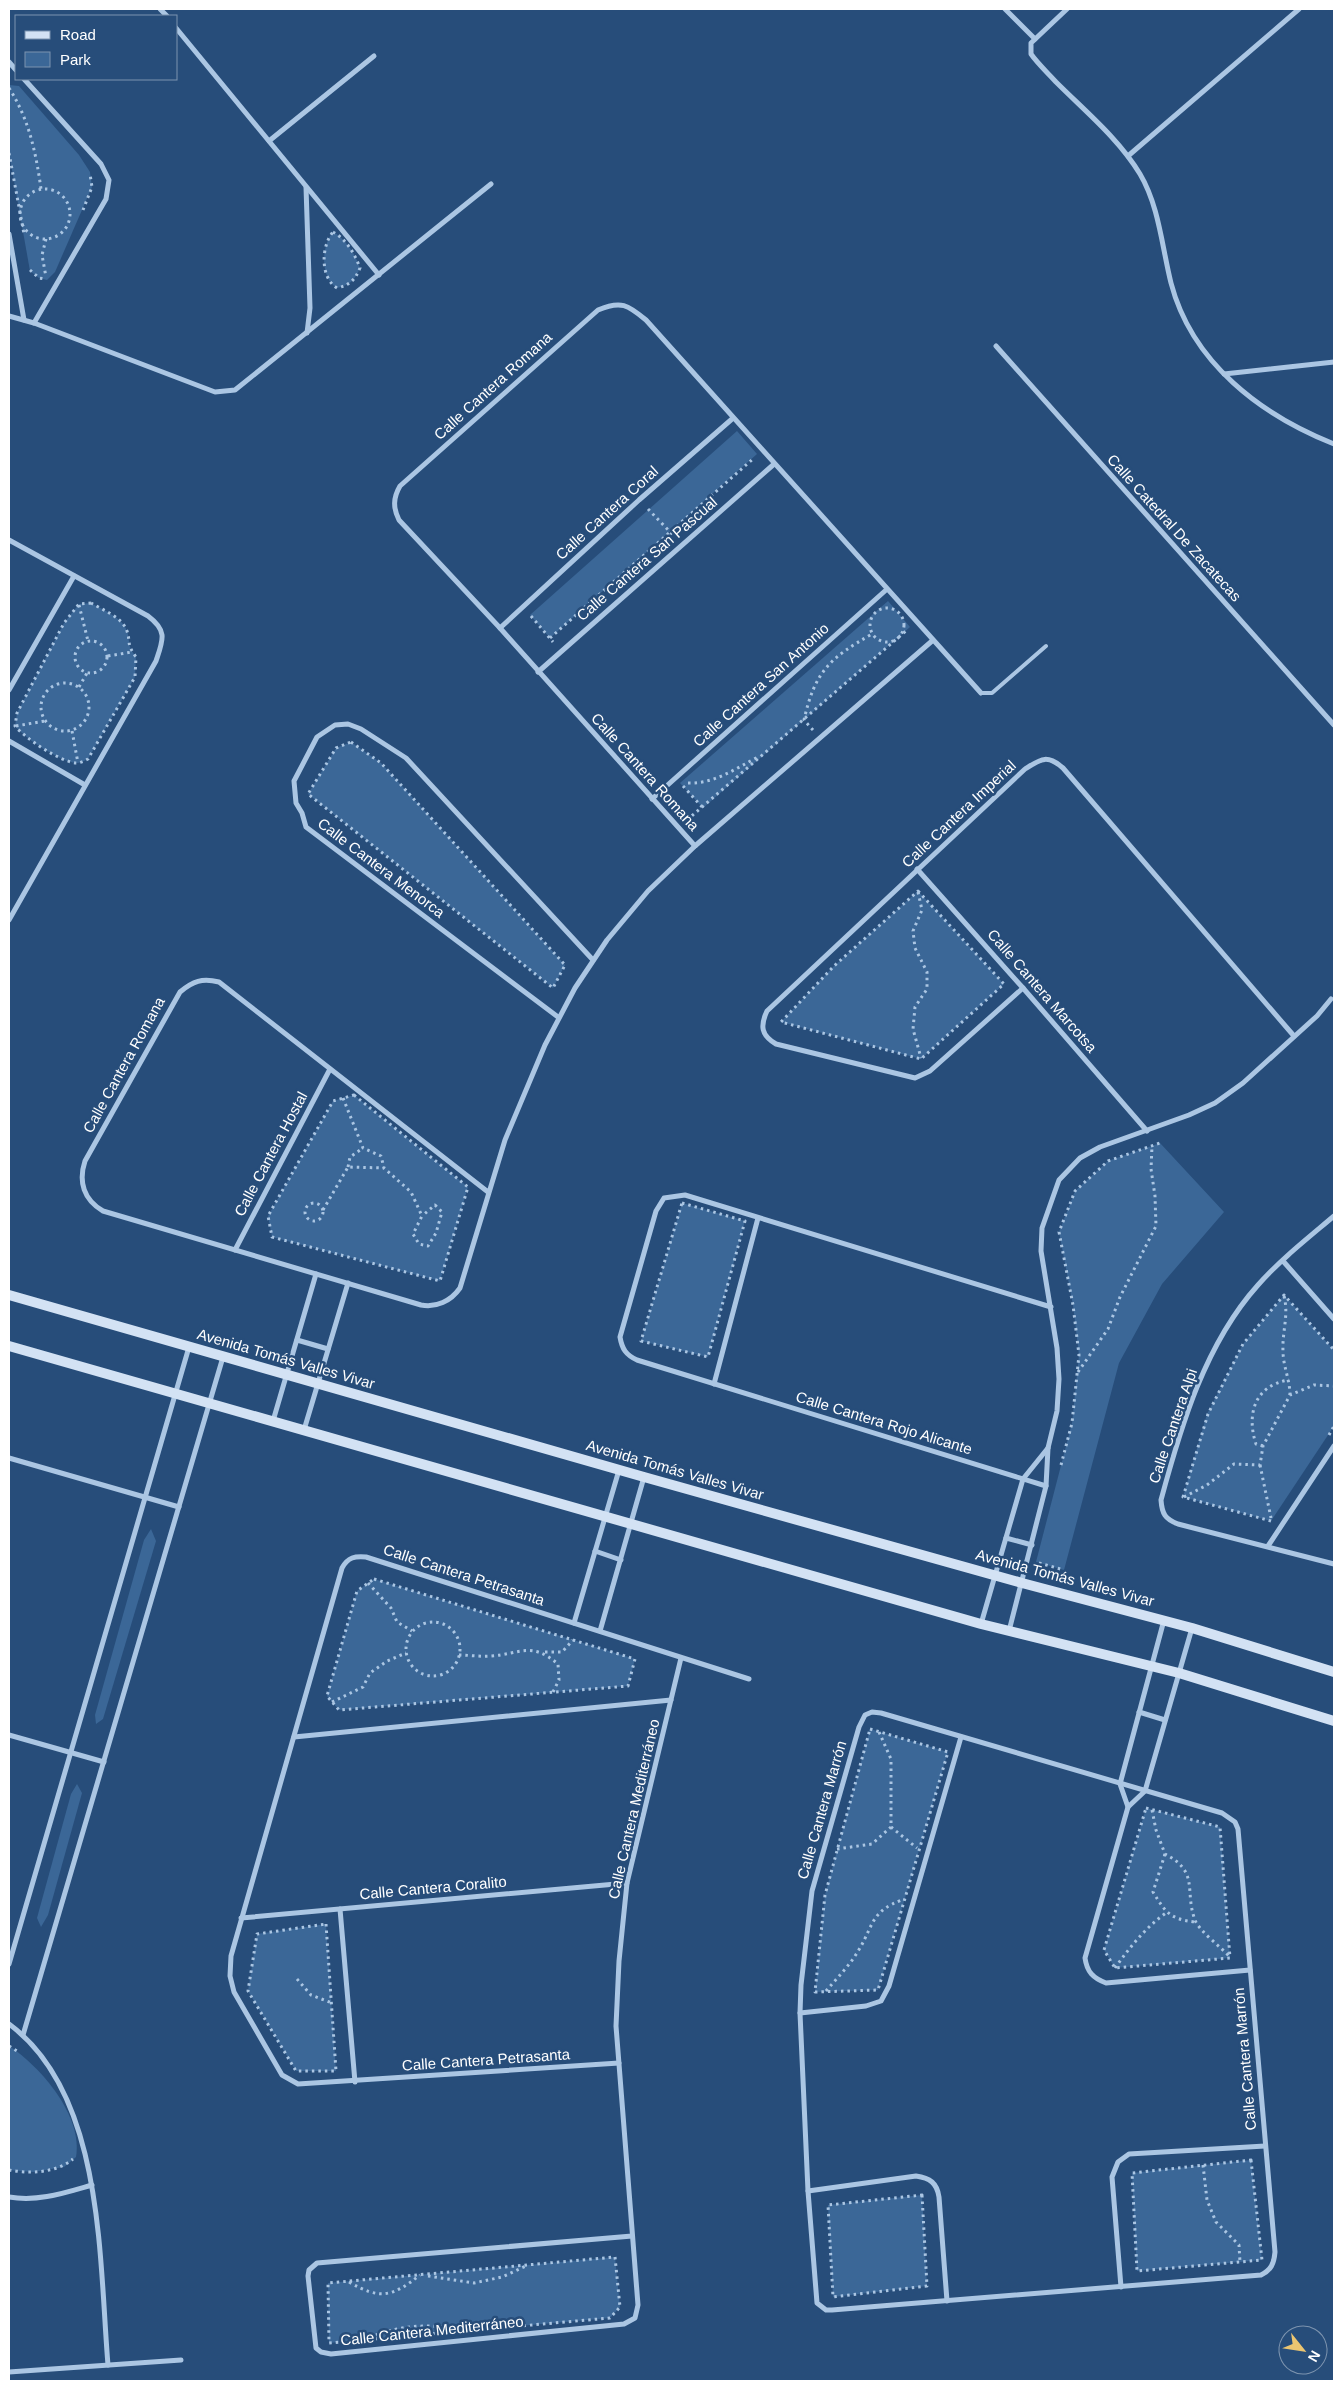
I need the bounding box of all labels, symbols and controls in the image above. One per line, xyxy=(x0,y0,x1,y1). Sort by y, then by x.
legend xyxy=(15,15,178,80)
text: Road xyxy=(60,26,96,43)
text: Park xyxy=(60,51,91,68)
street label: Calle Cantera Romana xyxy=(430,328,556,443)
street label: Calle Catedral De Zacatecas xyxy=(1104,451,1245,605)
street label: Calle Cantera Coral xyxy=(552,462,661,563)
street label: Calle Cantera San Pascual xyxy=(573,493,720,624)
street label: Calle Cantera San Antonio xyxy=(689,619,832,750)
street label: Calle Cantera Romana xyxy=(588,709,703,835)
street label: Calle Cantera Imperial xyxy=(898,757,1019,871)
street label: Calle Cantera Menorca xyxy=(315,814,449,921)
street label: Calle Cantera Marcotsa xyxy=(984,926,1101,1056)
street label: Calle Cantera Romana xyxy=(79,993,168,1136)
street label: Calle Cantera Hostal xyxy=(231,1089,311,1219)
street label: Avenida Tomás Valles Vivar xyxy=(195,1325,377,1392)
street label: Calle Cantera Alpi xyxy=(1145,1366,1200,1485)
street label: Calle Cantera Rojo Alicante xyxy=(794,1388,974,1457)
street label: Avenida Tomás Valles Vivar xyxy=(584,1436,766,1503)
street label: Calle Cantera Petrasanta xyxy=(381,1540,547,1609)
street label: Avenida Tomás Valles Vivar xyxy=(974,1545,1156,1610)
street label: Calle Cantera Mediterráneo xyxy=(605,1717,663,1901)
street label: Calle Cantera Marrón xyxy=(794,1739,849,1881)
street label: Calle Cantera Coralito xyxy=(359,1873,507,1902)
street label: Calle Cantera Marrón xyxy=(1230,1987,1259,2131)
street label: Calle Cantera Petrasanta xyxy=(401,2045,571,2074)
street label: Calle Cantera Mediterráneo xyxy=(339,2312,524,2349)
north arrow xyxy=(1278,2325,1328,2375)
text: N xyxy=(1305,2348,1324,2365)

